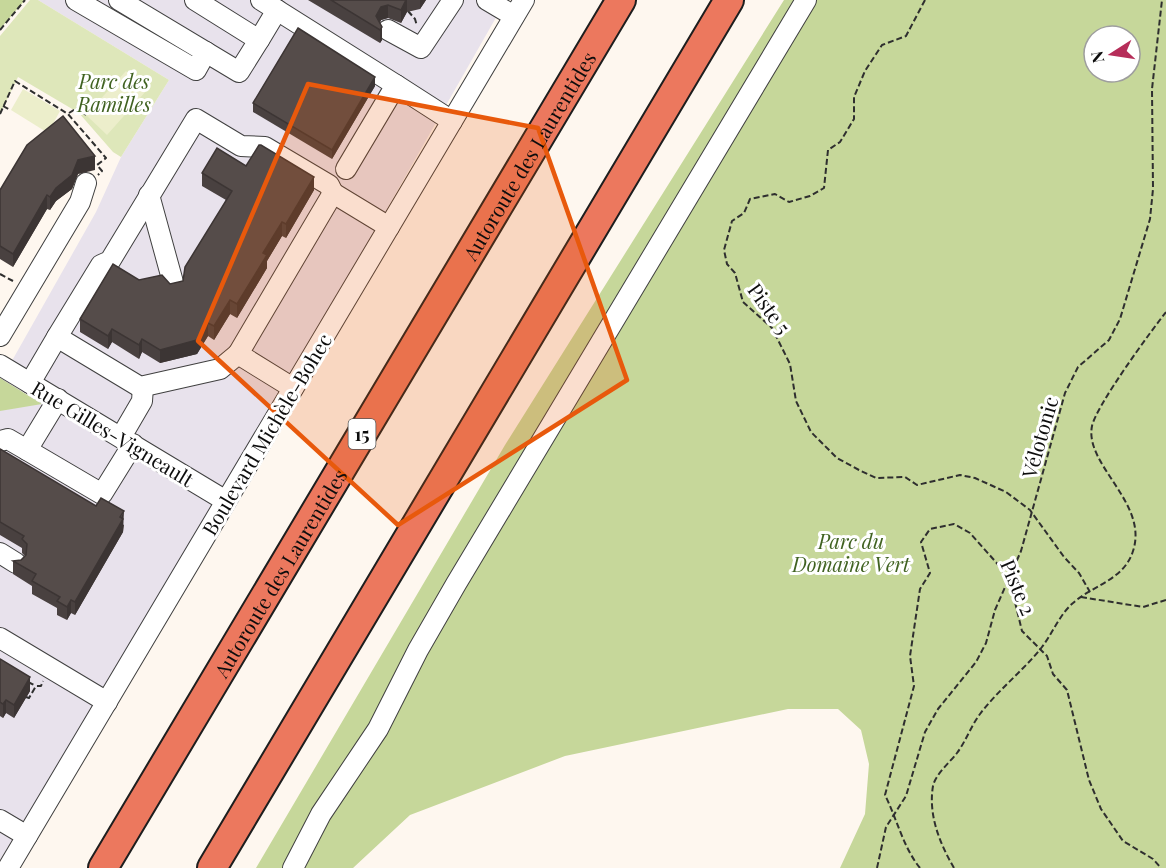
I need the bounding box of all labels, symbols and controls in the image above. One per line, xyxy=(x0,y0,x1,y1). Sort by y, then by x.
north arrow xyxy=(1082,24,1142,84)
street label: Autoroute des Laurentides xyxy=(455,46,601,265)
text: N xyxy=(1085,49,1108,65)
park label: Parc des Ramilles xyxy=(76,67,151,117)
street label: Piste 5 xyxy=(742,277,798,339)
street label: Boulevard Michèle-Bohec xyxy=(195,328,337,540)
street label: Rue Gilles-Vigneault xyxy=(27,374,200,493)
street label: Vélotonic xyxy=(1014,393,1064,482)
road number: 15 xyxy=(348,419,376,449)
street label: Autoroute des Laurentides xyxy=(206,463,352,683)
park label: Parc du Domaine Vert xyxy=(791,527,911,577)
street label: Piste 2 xyxy=(995,555,1043,619)

